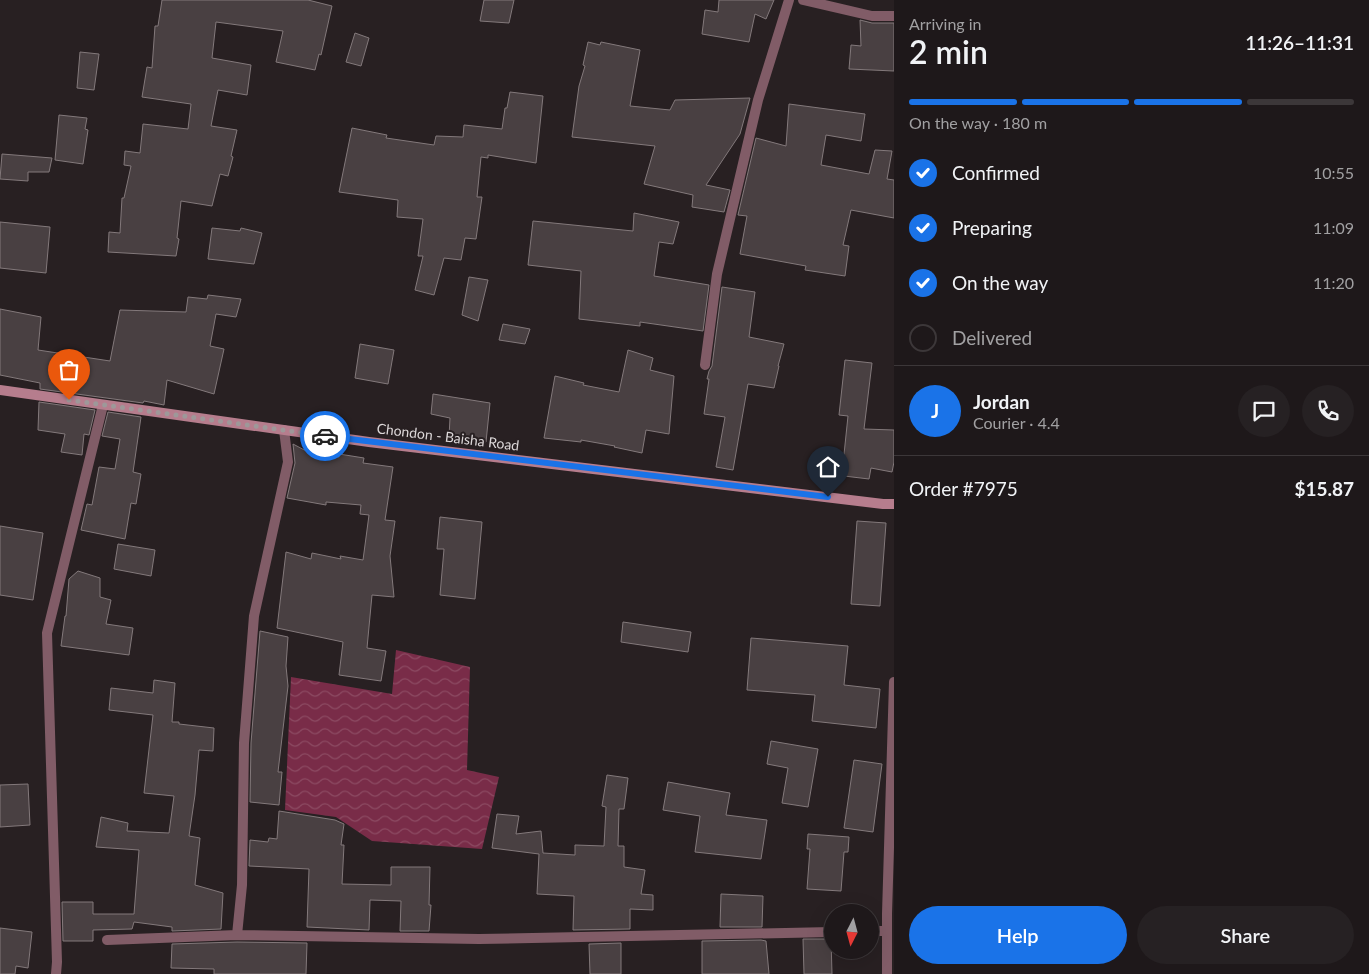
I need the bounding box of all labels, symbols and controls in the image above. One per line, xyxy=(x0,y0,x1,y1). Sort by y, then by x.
text: Arriving in xyxy=(909,14,982,33)
text: 11:26–11:31 xyxy=(1245,31,1354,54)
text: 2 min xyxy=(909,32,988,71)
text: On the way · 180 m xyxy=(909,113,1047,132)
icon: check xyxy=(909,159,937,187)
text: Confirmed xyxy=(952,161,1040,184)
text: 10:55 xyxy=(1313,163,1354,182)
icon: check xyxy=(909,214,937,242)
text: Preparing xyxy=(952,216,1032,239)
text: 11:09 xyxy=(1313,218,1354,237)
icon: check xyxy=(909,269,937,297)
text: On the way xyxy=(952,271,1048,294)
text: 11:20 xyxy=(1313,273,1354,292)
text: Delivered xyxy=(952,326,1032,349)
pin xyxy=(48,349,90,400)
icon: bag xyxy=(55,356,83,384)
button: chat xyxy=(1238,385,1290,437)
button: phone xyxy=(1302,385,1354,437)
text: Jordan xyxy=(973,390,1030,413)
text: J xyxy=(931,399,939,422)
courier xyxy=(300,411,350,461)
text: Courier · 4.4 xyxy=(973,413,1060,432)
street label: Chondon - Baisha Road xyxy=(376,419,520,454)
icon: car xyxy=(311,422,339,450)
pin xyxy=(807,446,849,497)
icon: home xyxy=(814,453,842,481)
text: Order #7975 xyxy=(909,477,1018,500)
text: $15.87 xyxy=(1294,477,1354,500)
north arrow xyxy=(824,904,879,959)
map controls xyxy=(824,904,879,959)
button: Help xyxy=(909,906,1127,964)
button: Share xyxy=(1137,906,1354,964)

